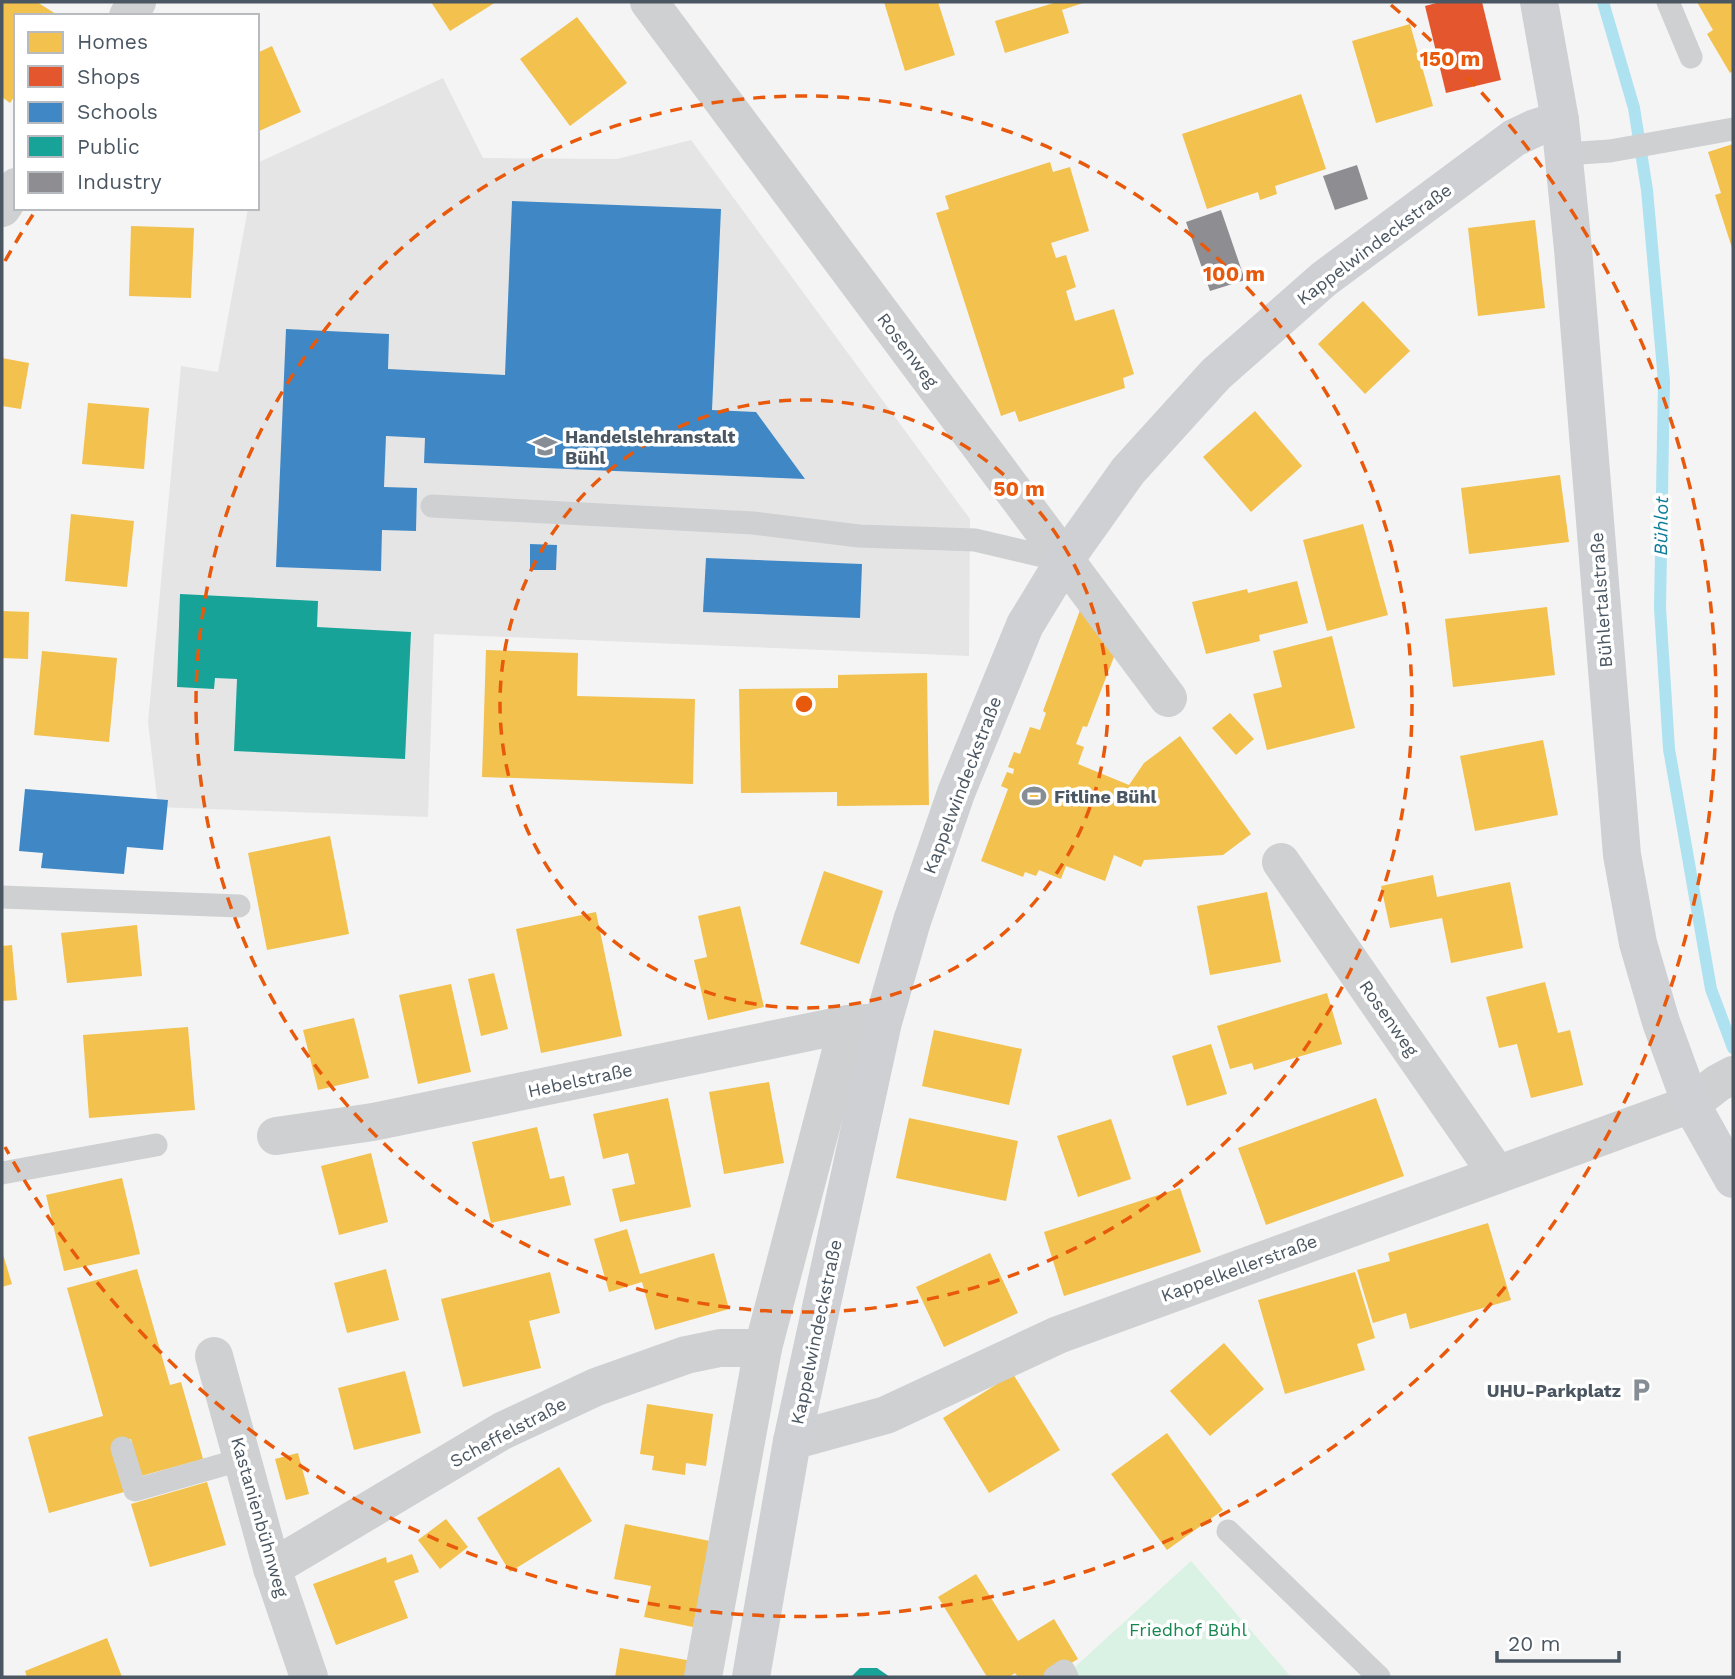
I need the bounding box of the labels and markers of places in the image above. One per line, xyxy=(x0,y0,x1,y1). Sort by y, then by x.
place label: Handelslehranstalt Bühl xyxy=(565,426,735,468)
school or university icon: Handelslehranstalt Bühl xyxy=(531,432,559,460)
centre of rings xyxy=(792,692,816,716)
sports icon: Fitline Bühl xyxy=(1020,782,1048,810)
place label: Fitline Bühl xyxy=(1054,786,1157,807)
parking icon: UHU-Parkplatz xyxy=(1627,1376,1655,1404)
place label: UHU-Parkplatz xyxy=(1487,1380,1621,1401)

